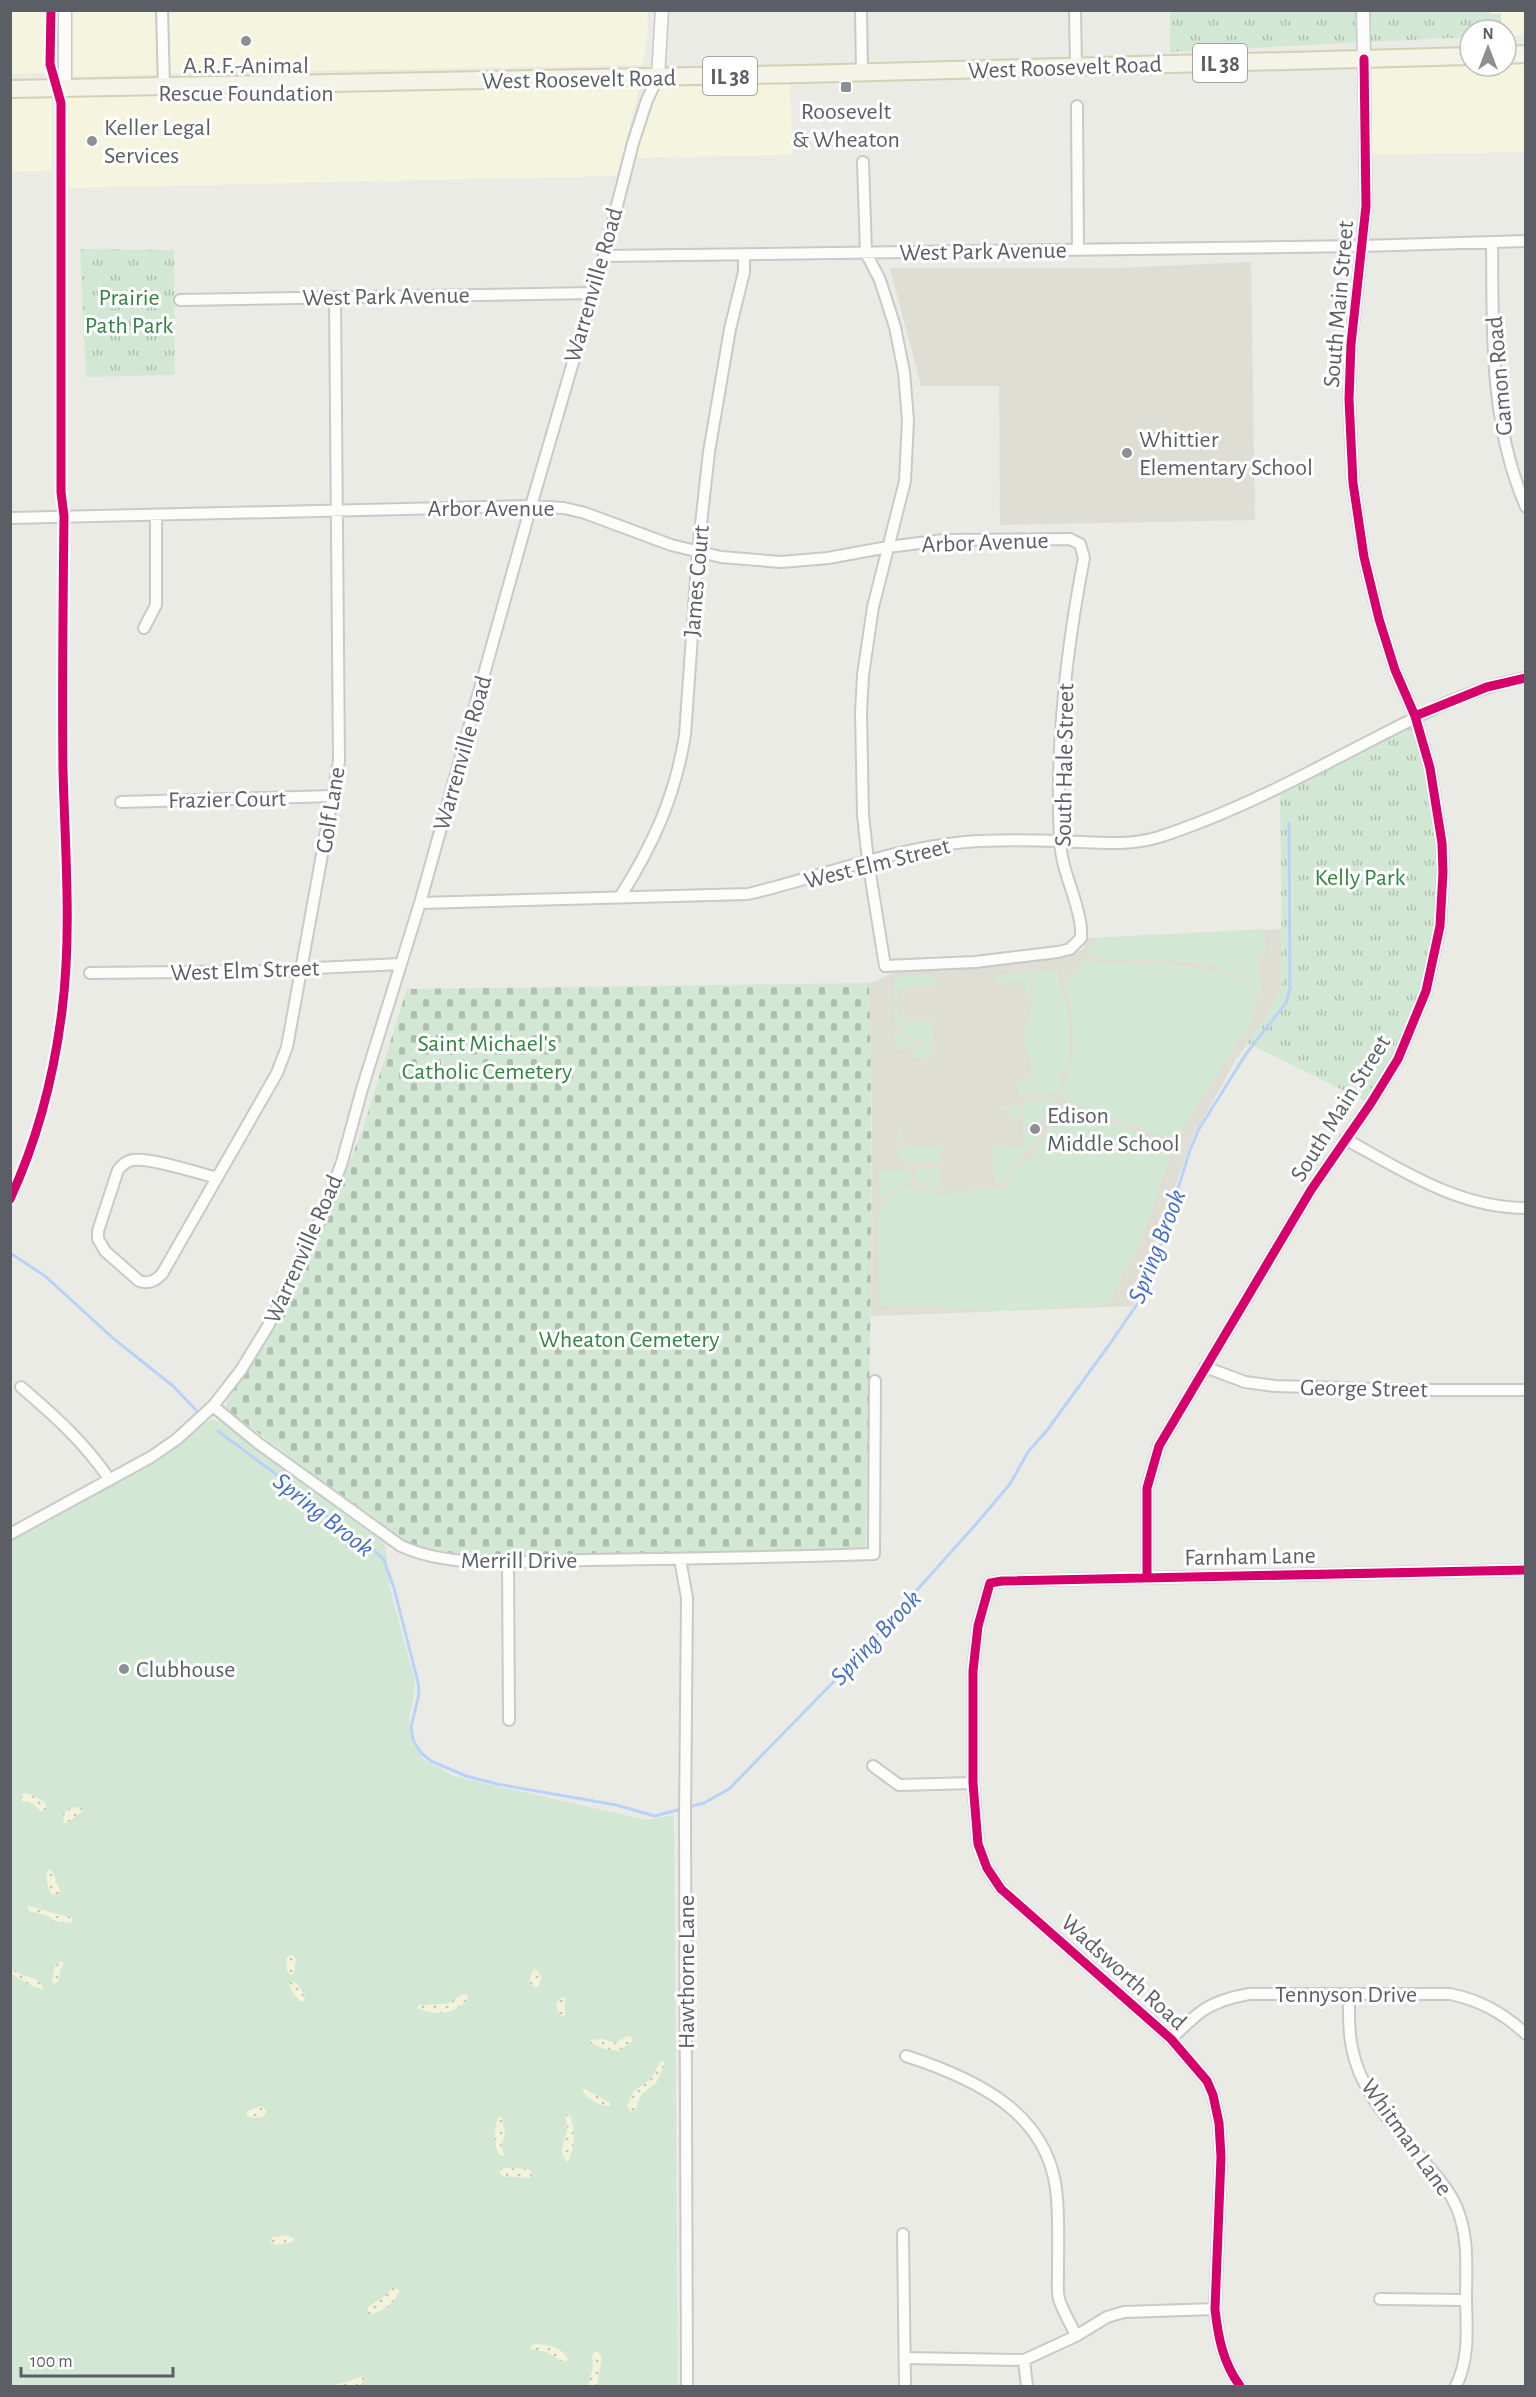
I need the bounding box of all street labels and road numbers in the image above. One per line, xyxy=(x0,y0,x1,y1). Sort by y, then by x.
road number: IL 38 xyxy=(1193,44,1247,82)
street label: West Roosevelt Road xyxy=(968,53,1162,83)
road number: IL 38 xyxy=(703,57,757,95)
street label: West Roosevelt Road xyxy=(482,66,676,94)
street label: Warrenville Road xyxy=(560,205,628,366)
street label: South Main Street xyxy=(1320,219,1358,389)
street label: West Park Avenue xyxy=(899,239,1067,265)
street label: West Park Avenue xyxy=(302,284,470,310)
street label: Gamon Road xyxy=(1483,315,1517,437)
street label: Arbor Avenue xyxy=(428,497,554,521)
street label: James Court xyxy=(680,524,714,638)
street label: Arbor Avenue xyxy=(921,529,1049,557)
street label: Warrenville Road xyxy=(429,673,497,834)
street label: South Hale Street xyxy=(1052,683,1078,847)
street label: Golf Lane xyxy=(312,765,350,855)
street label: Frazier Court xyxy=(168,787,286,813)
street label: West Elm Street xyxy=(802,834,953,894)
street label: West Elm Street xyxy=(170,956,320,986)
street label: South Main Street xyxy=(1286,1031,1396,1186)
street label: Warrenville Road xyxy=(260,1171,347,1327)
street label: George Street xyxy=(1300,1376,1428,1402)
street label: Farnham Lane xyxy=(1184,1544,1316,1570)
street label: Merrill Drive xyxy=(461,1549,577,1573)
street label: Hawthorne Lane xyxy=(675,1895,699,2049)
street label: Wadsworth Road xyxy=(1056,1910,1191,2035)
street label: Tennyson Drive xyxy=(1275,1983,1417,2007)
street label: Whitman Lane xyxy=(1356,2075,1456,2200)

